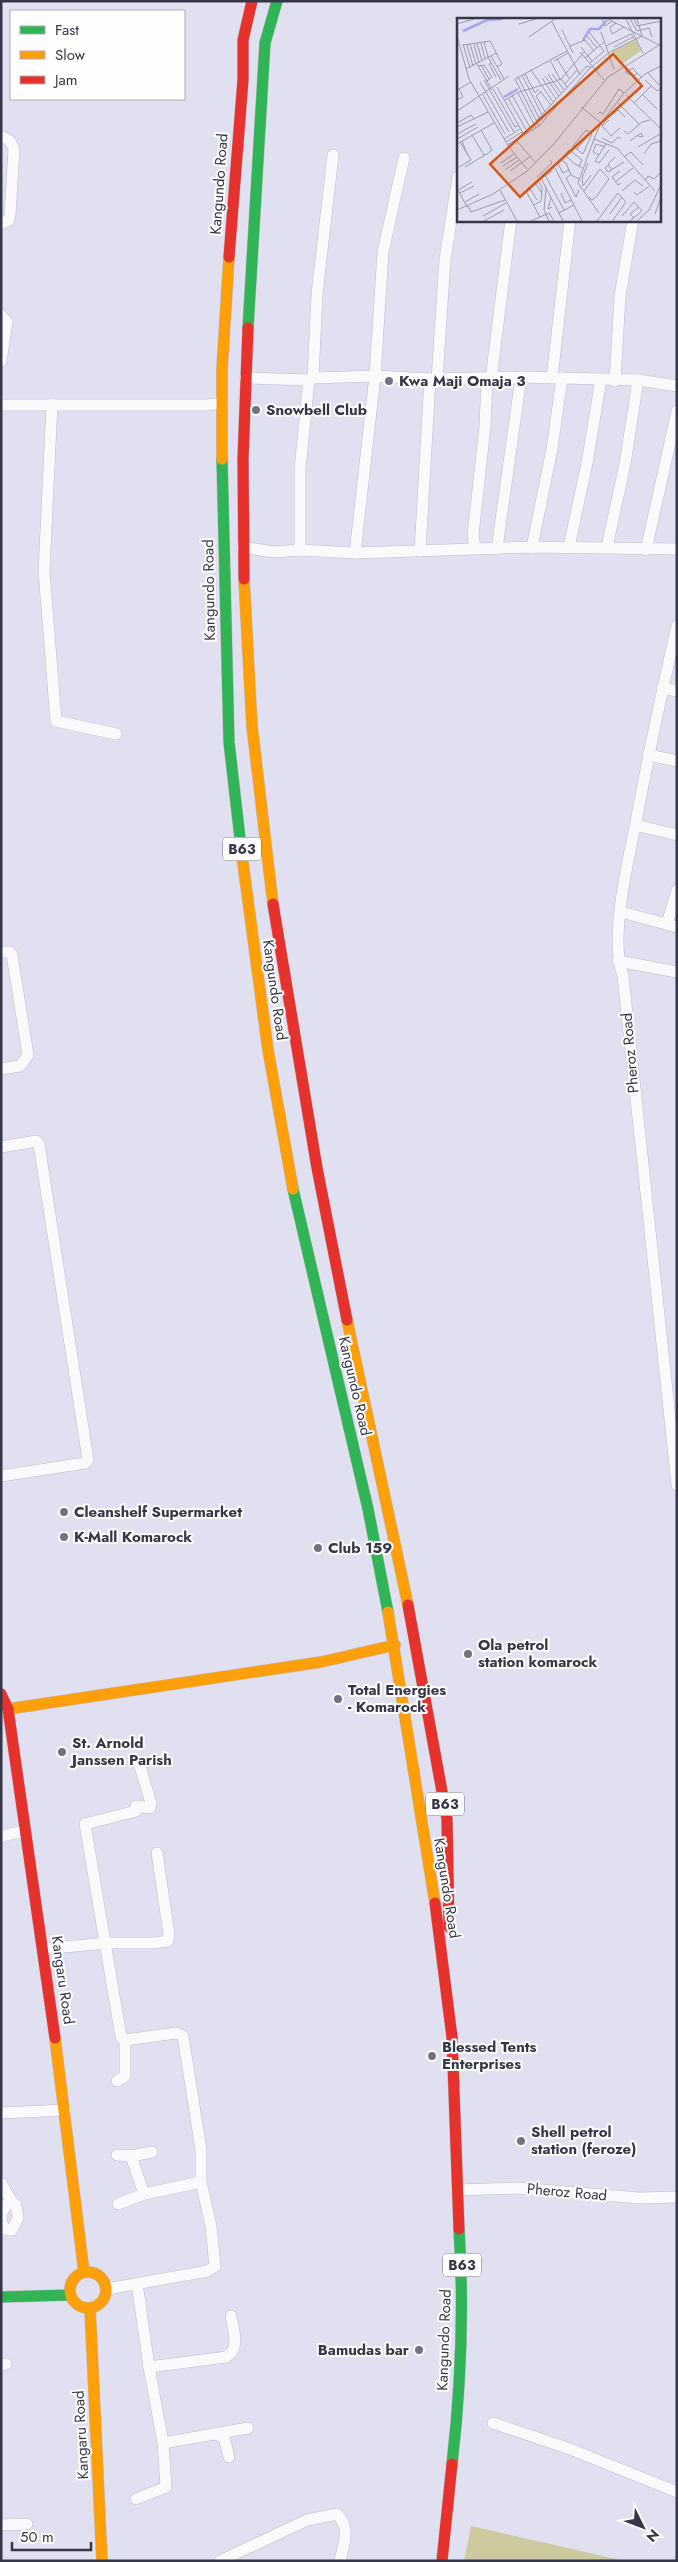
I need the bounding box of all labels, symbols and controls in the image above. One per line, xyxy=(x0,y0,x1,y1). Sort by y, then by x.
legend xyxy=(10,10,185,100)
inset map xyxy=(457,18,660,221)
text: Fast xyxy=(55,19,79,41)
text: Slow xyxy=(55,44,86,66)
text: Jam xyxy=(53,69,78,91)
street label: Kangundo Road xyxy=(204,133,234,235)
place label: Kwa Maji Omaja 3 xyxy=(399,370,526,392)
marker: Kwa Maji Omaja 3 xyxy=(383,375,395,387)
place label: Snowbell Club xyxy=(266,399,367,421)
marker: Snowbell Club xyxy=(250,404,262,416)
street label: Kangundo Road xyxy=(197,539,221,641)
road number: B63 xyxy=(223,838,261,861)
street label: Kangundo Road xyxy=(257,938,293,1042)
street label: Pheroz Road xyxy=(616,1012,644,1094)
street label: Kangundo Road xyxy=(333,1334,377,1438)
place label: Cleanshelf Supermarket xyxy=(74,1501,242,1523)
marker: Cleanshelf Supermarket xyxy=(58,1506,70,1518)
place label: K-Mall Komarock xyxy=(74,1526,192,1548)
marker: K-Mall Komarock xyxy=(58,1531,70,1543)
place label: Club 159 xyxy=(328,1537,392,1559)
marker: Club 159 xyxy=(312,1542,324,1554)
place label: Ola petrol station komarock xyxy=(478,1634,597,1673)
marker: Ola petrol station komarock xyxy=(462,1648,474,1660)
place label: Total Energies - Komarock xyxy=(348,1679,446,1718)
marker: Total Energies - Komarock xyxy=(332,1693,344,1705)
place label: St. Arnold Janssen Parish xyxy=(69,1732,172,1771)
marker: St. Arnold Janssen Parish xyxy=(56,1746,68,1758)
road number: B63 xyxy=(426,1792,464,1816)
street label: Kangundo Road xyxy=(428,1836,466,1940)
street label: Kangaru Road xyxy=(46,1934,80,2026)
place label: Blessed Tents Enterprises xyxy=(442,2036,537,2075)
marker: Blessed Tents Enterprises xyxy=(426,2050,438,2062)
place label: Shell petrol station (feroze) xyxy=(531,2121,636,2160)
marker: Shell petrol station (feroze) xyxy=(515,2135,527,2147)
street label: Pheroz Road xyxy=(526,2178,608,2206)
road number: B63 xyxy=(443,2254,481,2276)
street label: Kangundo Road xyxy=(431,2289,457,2391)
place label: Bamudas bar xyxy=(318,2339,410,2361)
marker: Bamudas bar xyxy=(413,2344,425,2356)
street label: Kangaru Road xyxy=(68,2390,94,2480)
north arrow xyxy=(618,2502,668,2552)
scale bar xyxy=(12,2520,91,2552)
text: N xyxy=(642,2525,664,2547)
text: 50 m xyxy=(20,2526,54,2548)

